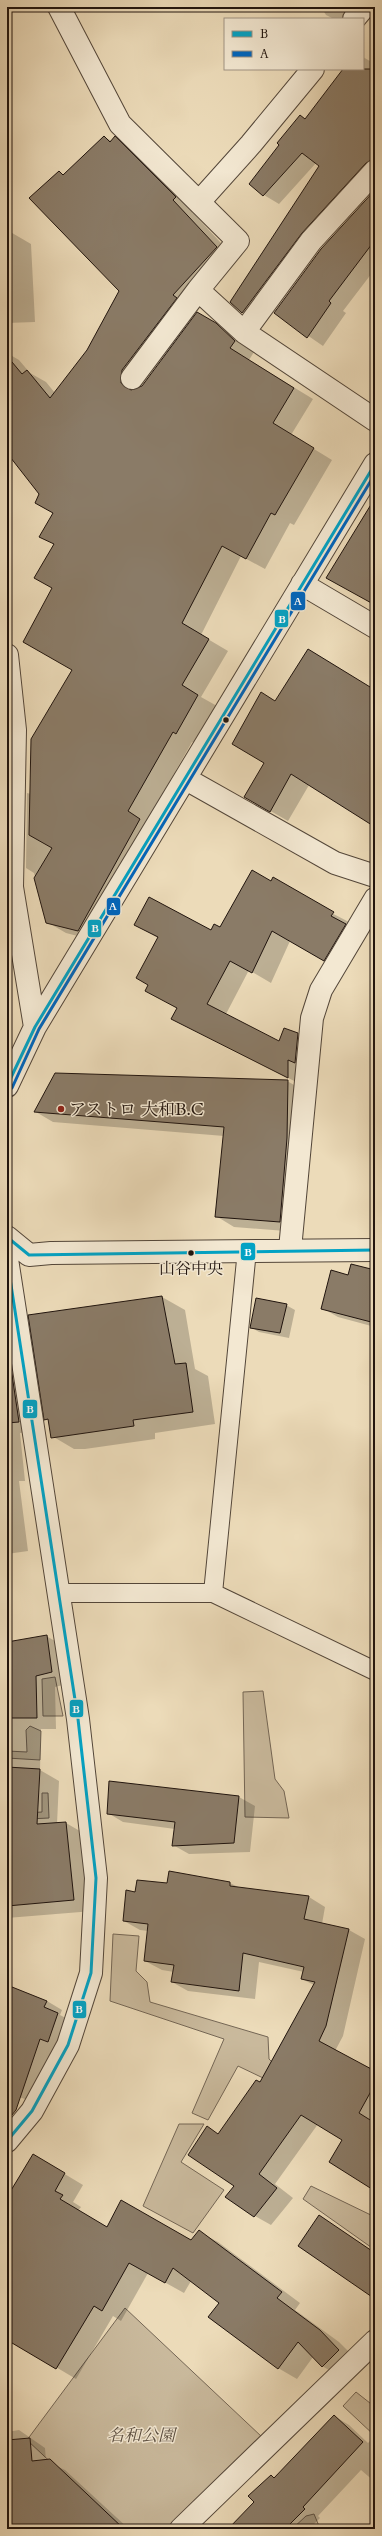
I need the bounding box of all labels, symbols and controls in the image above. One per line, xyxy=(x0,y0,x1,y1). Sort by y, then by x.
legend xyxy=(224,18,364,70)
text: B xyxy=(260,26,268,42)
text: A xyxy=(260,46,269,62)
line badge: A xyxy=(290,591,306,611)
text: A xyxy=(294,594,303,609)
line badge: B xyxy=(274,609,289,628)
text: B xyxy=(278,612,286,627)
unlabelled marker xyxy=(221,715,231,725)
line badge: A xyxy=(106,897,121,916)
text: A xyxy=(109,899,118,914)
line badge: B xyxy=(87,919,102,938)
text: B xyxy=(91,921,99,936)
place label: アストロ 大和B.C xyxy=(69,1098,204,1121)
marker: アストロ 大和B.C xyxy=(56,1104,66,1114)
line badge: B xyxy=(240,1242,256,1261)
text: B xyxy=(244,1245,252,1260)
marker: 山谷中央 xyxy=(186,1248,196,1258)
place label: 山谷中央 xyxy=(159,1258,223,1280)
line badge: B xyxy=(22,1399,38,1419)
text: B xyxy=(26,1402,34,1417)
line badge: B xyxy=(69,1699,84,1718)
text: B xyxy=(72,1702,80,1717)
line badge: B xyxy=(72,2000,87,2019)
text: B xyxy=(75,2002,83,2017)
park label: 名和公園 xyxy=(107,2424,178,2447)

